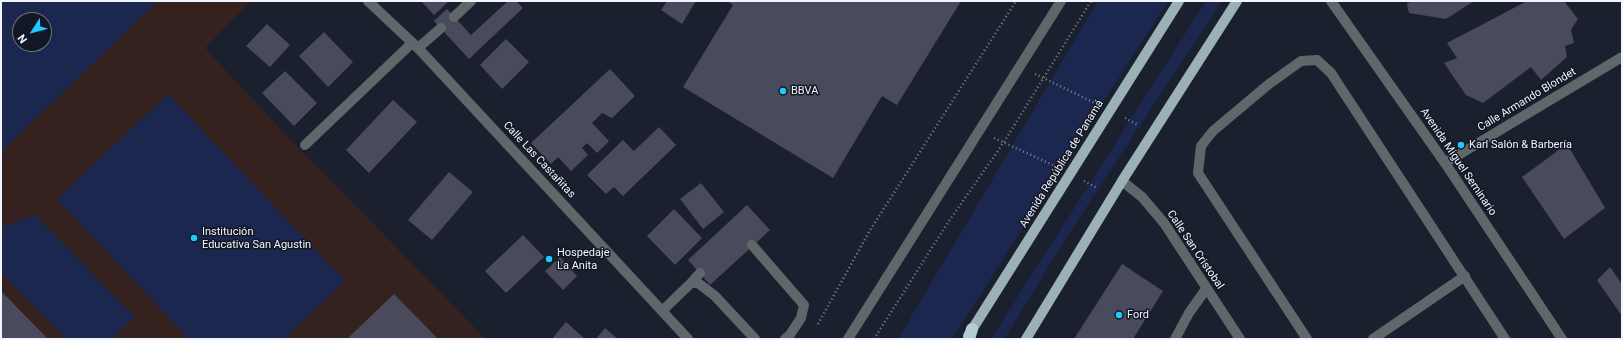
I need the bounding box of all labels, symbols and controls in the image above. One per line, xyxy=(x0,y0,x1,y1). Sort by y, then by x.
north arrow xyxy=(12,12,52,52)
text: N xyxy=(15,32,30,46)
street label: Calle Armando Blondet xyxy=(1475,65,1579,135)
place label: BBVA xyxy=(791,84,818,98)
marker: BBVA xyxy=(778,86,788,96)
street label: Avenida República de Panamá xyxy=(1017,98,1107,230)
street label: Avenida Miguel Seminario xyxy=(1417,106,1499,218)
street label: Calle Las Castañitas xyxy=(500,119,578,201)
place label: Karl Salón & Barbería xyxy=(1469,138,1572,152)
marker: Karl Salón & Barbería xyxy=(1456,140,1466,150)
street label: Calle San Cristobal xyxy=(1164,208,1226,292)
place label: Institución Educativa San Agustin xyxy=(202,225,311,251)
marker: Institución Educativa San Agustin xyxy=(189,233,199,243)
place label: Hospedaje La Anita xyxy=(557,246,609,272)
marker: Hospedaje La Anita xyxy=(544,254,554,264)
place label: Ford xyxy=(1127,308,1149,322)
marker: Ford xyxy=(1114,310,1124,320)

